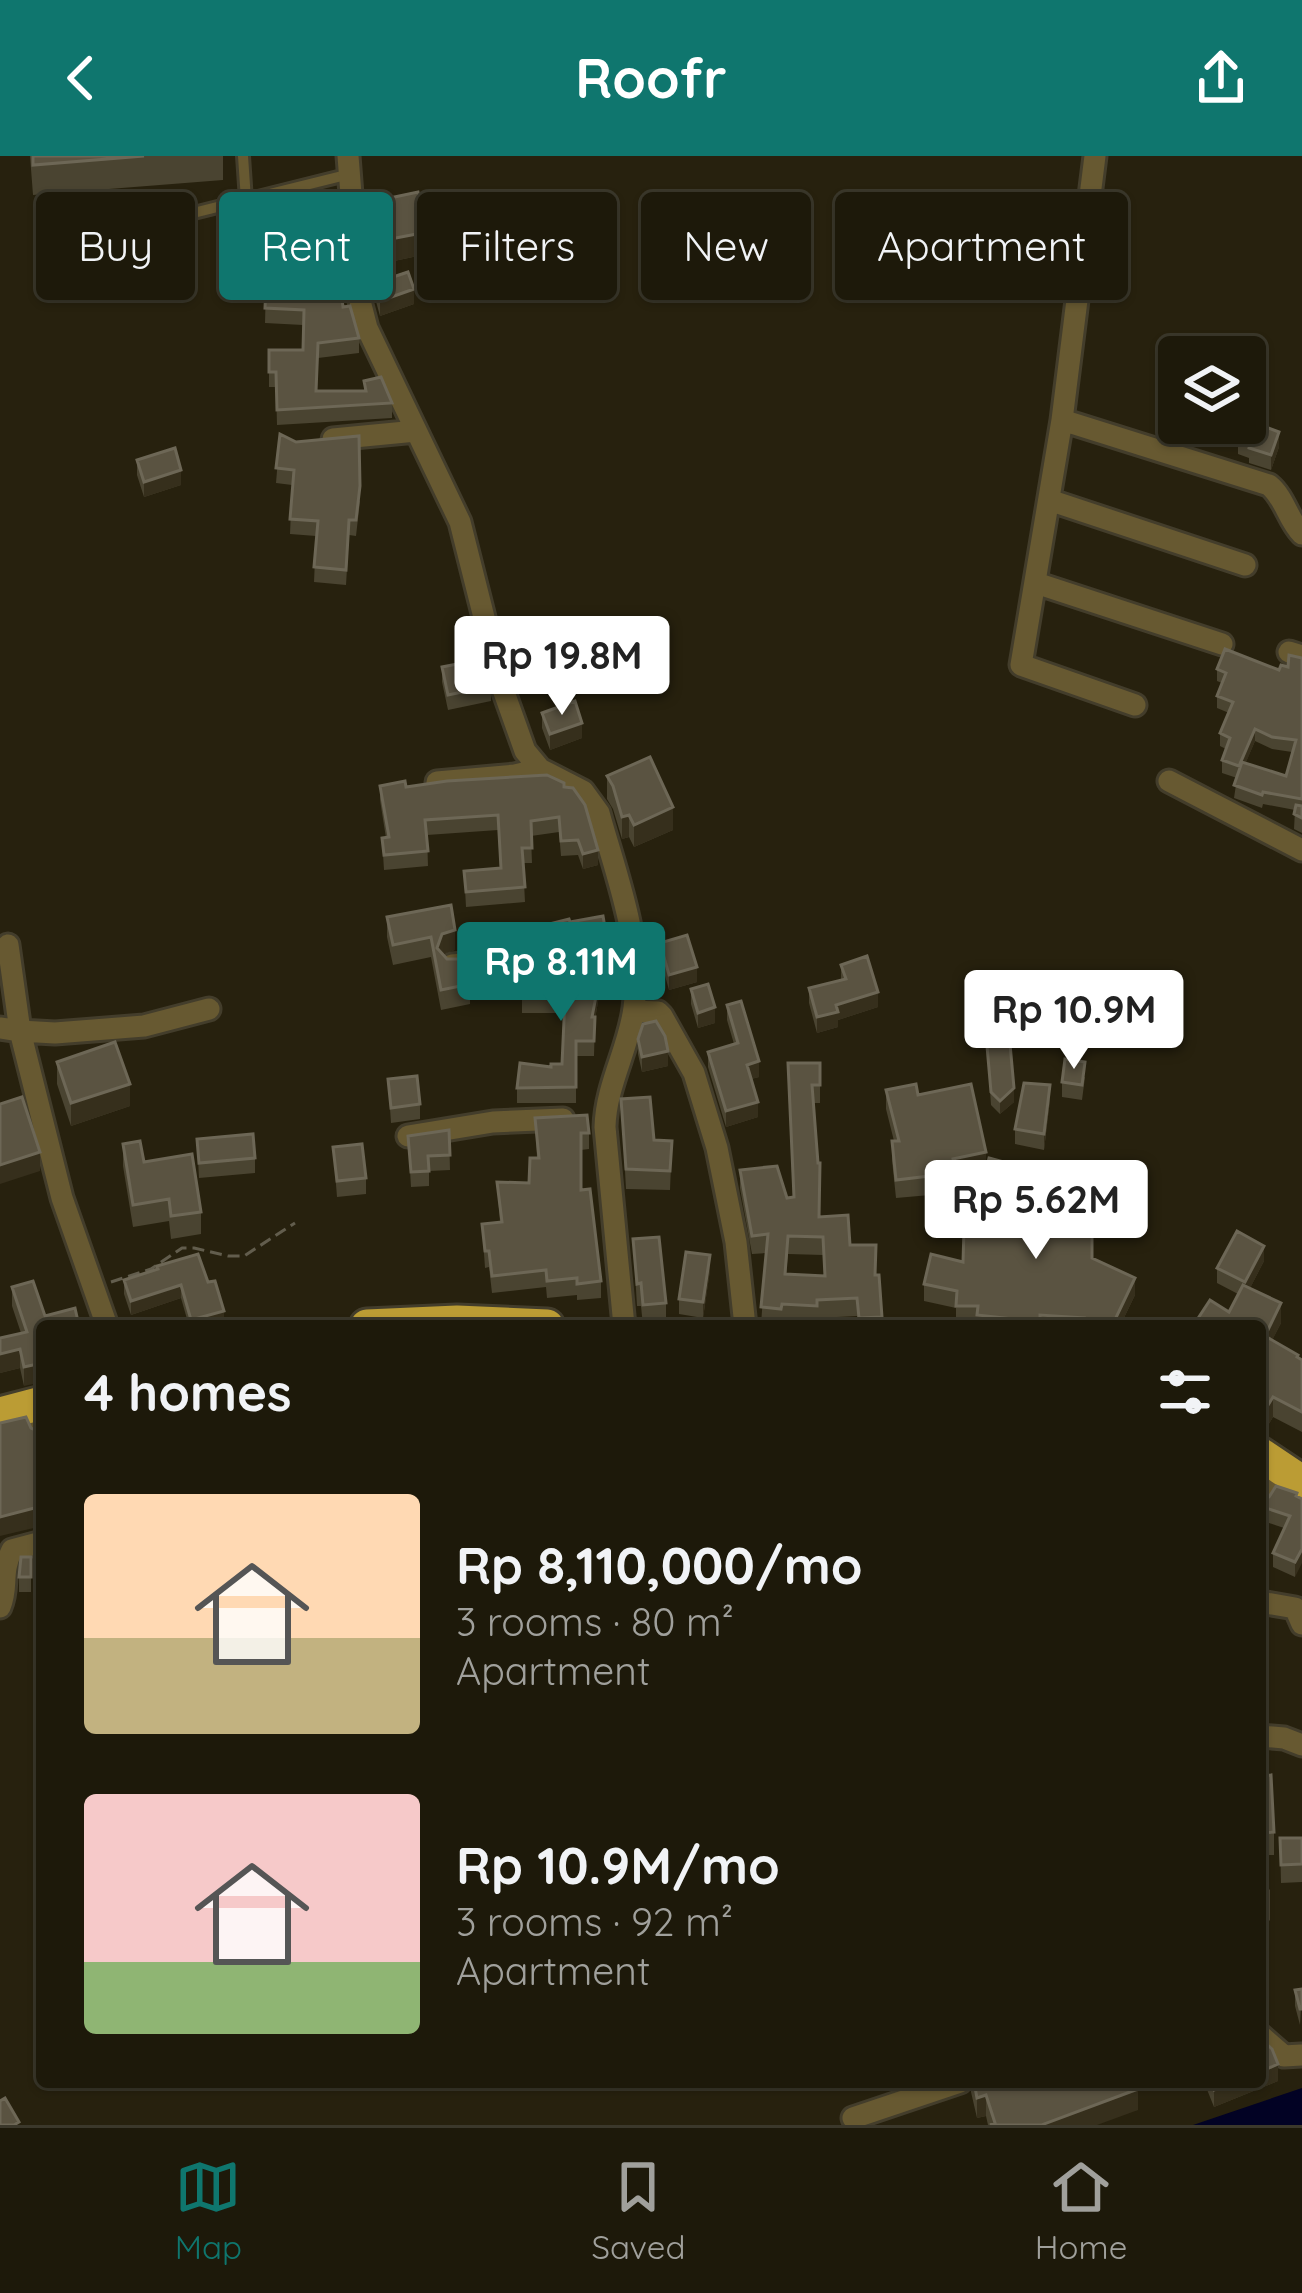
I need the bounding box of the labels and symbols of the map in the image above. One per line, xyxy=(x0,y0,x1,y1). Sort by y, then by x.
pin: Rp 19.8M xyxy=(438,616,686,718)
pin: Rp 8.11M xyxy=(437,922,685,1024)
pin: Rp 10.9M xyxy=(950,970,1198,1072)
pin: Rp 5.62M xyxy=(912,1160,1160,1262)

